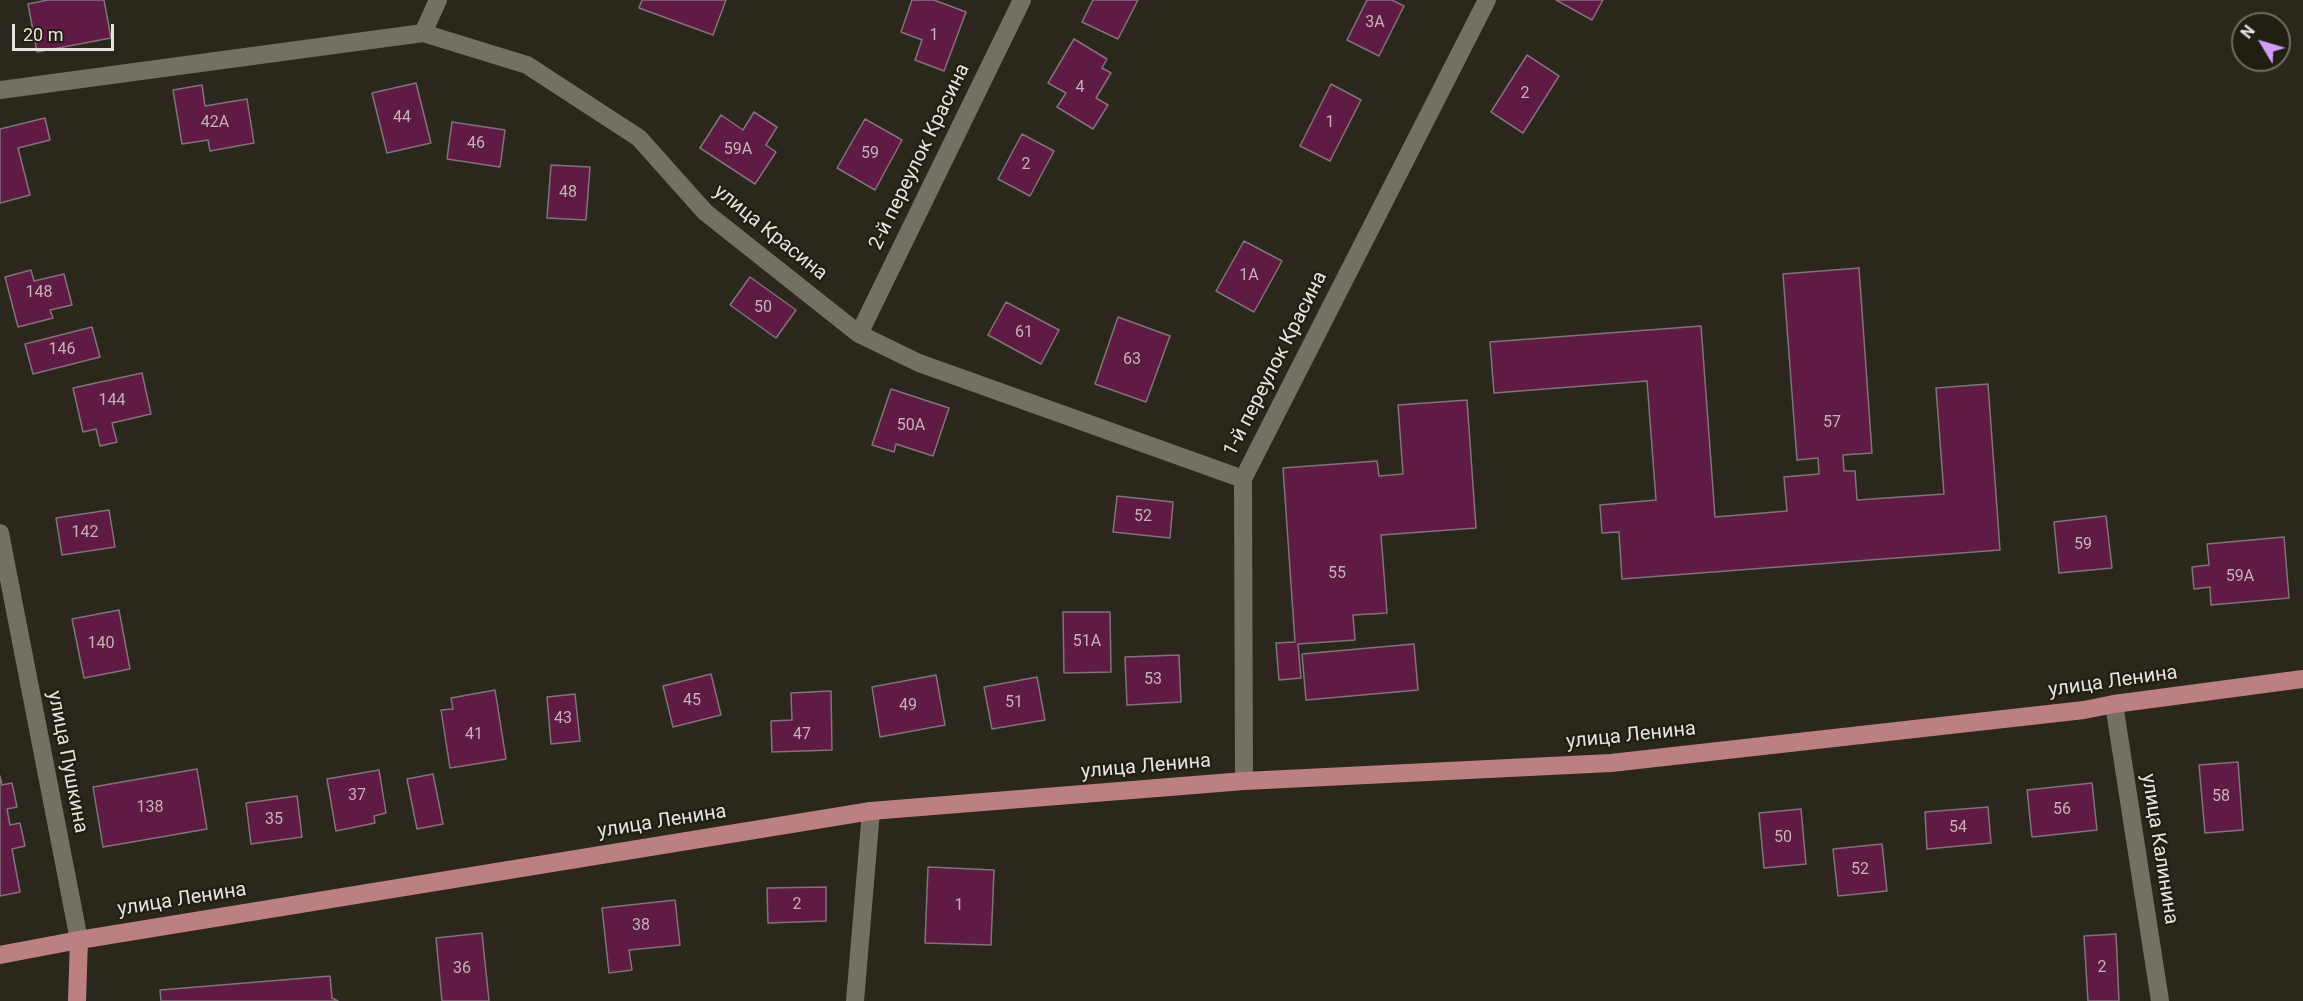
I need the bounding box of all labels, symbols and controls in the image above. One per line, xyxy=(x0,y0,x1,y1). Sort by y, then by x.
scale bar xyxy=(15,12,117,50)
north arrow xyxy=(2231,12,2291,72)
house number: 3А xyxy=(1365,13,1385,33)
text: N xyxy=(2237,22,2259,42)
text: 20 m xyxy=(23,24,63,45)
house number: 1 xyxy=(930,26,938,46)
street label: 2-й переулок Красина xyxy=(864,60,976,254)
house number: 4 xyxy=(1076,78,1084,98)
house number: 2 xyxy=(1521,84,1529,104)
house number: 44 xyxy=(393,108,411,128)
house number: 42А xyxy=(201,113,229,133)
house number: 1 xyxy=(1326,113,1334,133)
house number: 46 xyxy=(467,134,485,154)
house number: 59А xyxy=(724,140,752,160)
house number: 59 xyxy=(861,144,879,164)
house number: 2 xyxy=(1022,155,1030,175)
street label: улица Красина xyxy=(708,180,832,286)
house number: 48 xyxy=(559,183,577,203)
house number: 1А xyxy=(1239,266,1259,286)
street label: 1-й переулок Красина xyxy=(1219,268,1333,460)
house number: 148 xyxy=(26,283,52,303)
house number: 50 xyxy=(754,298,772,318)
house number: 61 xyxy=(1015,323,1033,343)
house number: 146 xyxy=(49,340,75,360)
house number: 63 xyxy=(1123,350,1141,370)
house number: 144 xyxy=(99,391,125,411)
house number: 57 xyxy=(1823,413,1841,433)
house number: 50А xyxy=(897,416,925,436)
house number: 52 xyxy=(1134,507,1152,527)
house number: 142 xyxy=(72,523,98,543)
house number: 59 xyxy=(2074,535,2092,555)
house number: 55 xyxy=(1328,564,1346,584)
house number: 59А xyxy=(2226,567,2254,587)
house number: 51А xyxy=(1073,632,1101,652)
house number: 140 xyxy=(88,634,114,654)
street label: улица Ленина xyxy=(2047,661,2179,703)
house number: 53 xyxy=(1144,670,1162,690)
street label: улица Пушкина xyxy=(41,689,93,835)
house number: 45 xyxy=(683,691,701,711)
house number: 51 xyxy=(1005,693,1023,713)
house number: 49 xyxy=(899,696,917,716)
house number: 43 xyxy=(554,709,572,729)
street label: улица Ленина xyxy=(1565,717,1697,755)
house number: 41 xyxy=(465,725,483,745)
house number: 47 xyxy=(793,725,811,745)
street label: улица Ленина xyxy=(1080,749,1212,785)
street label: улица Калинина xyxy=(2135,772,2183,926)
house number: 37 xyxy=(348,786,366,806)
house number: 58 xyxy=(2212,787,2230,807)
house number: 138 xyxy=(137,798,163,818)
street label: улица Ленина xyxy=(596,800,728,844)
house number: 56 xyxy=(2053,800,2071,820)
house number: 35 xyxy=(265,810,283,830)
house number: 54 xyxy=(1949,818,1967,838)
house number: 50 xyxy=(1774,828,1792,848)
house number: 52 xyxy=(1851,860,1869,880)
street label: улица Ленина xyxy=(116,878,248,922)
house number: 2 xyxy=(793,895,801,915)
house number: 1 xyxy=(955,896,963,916)
house number: 38 xyxy=(632,916,650,936)
house number: 2 xyxy=(2098,958,2106,978)
house number: 36 xyxy=(453,959,471,979)

